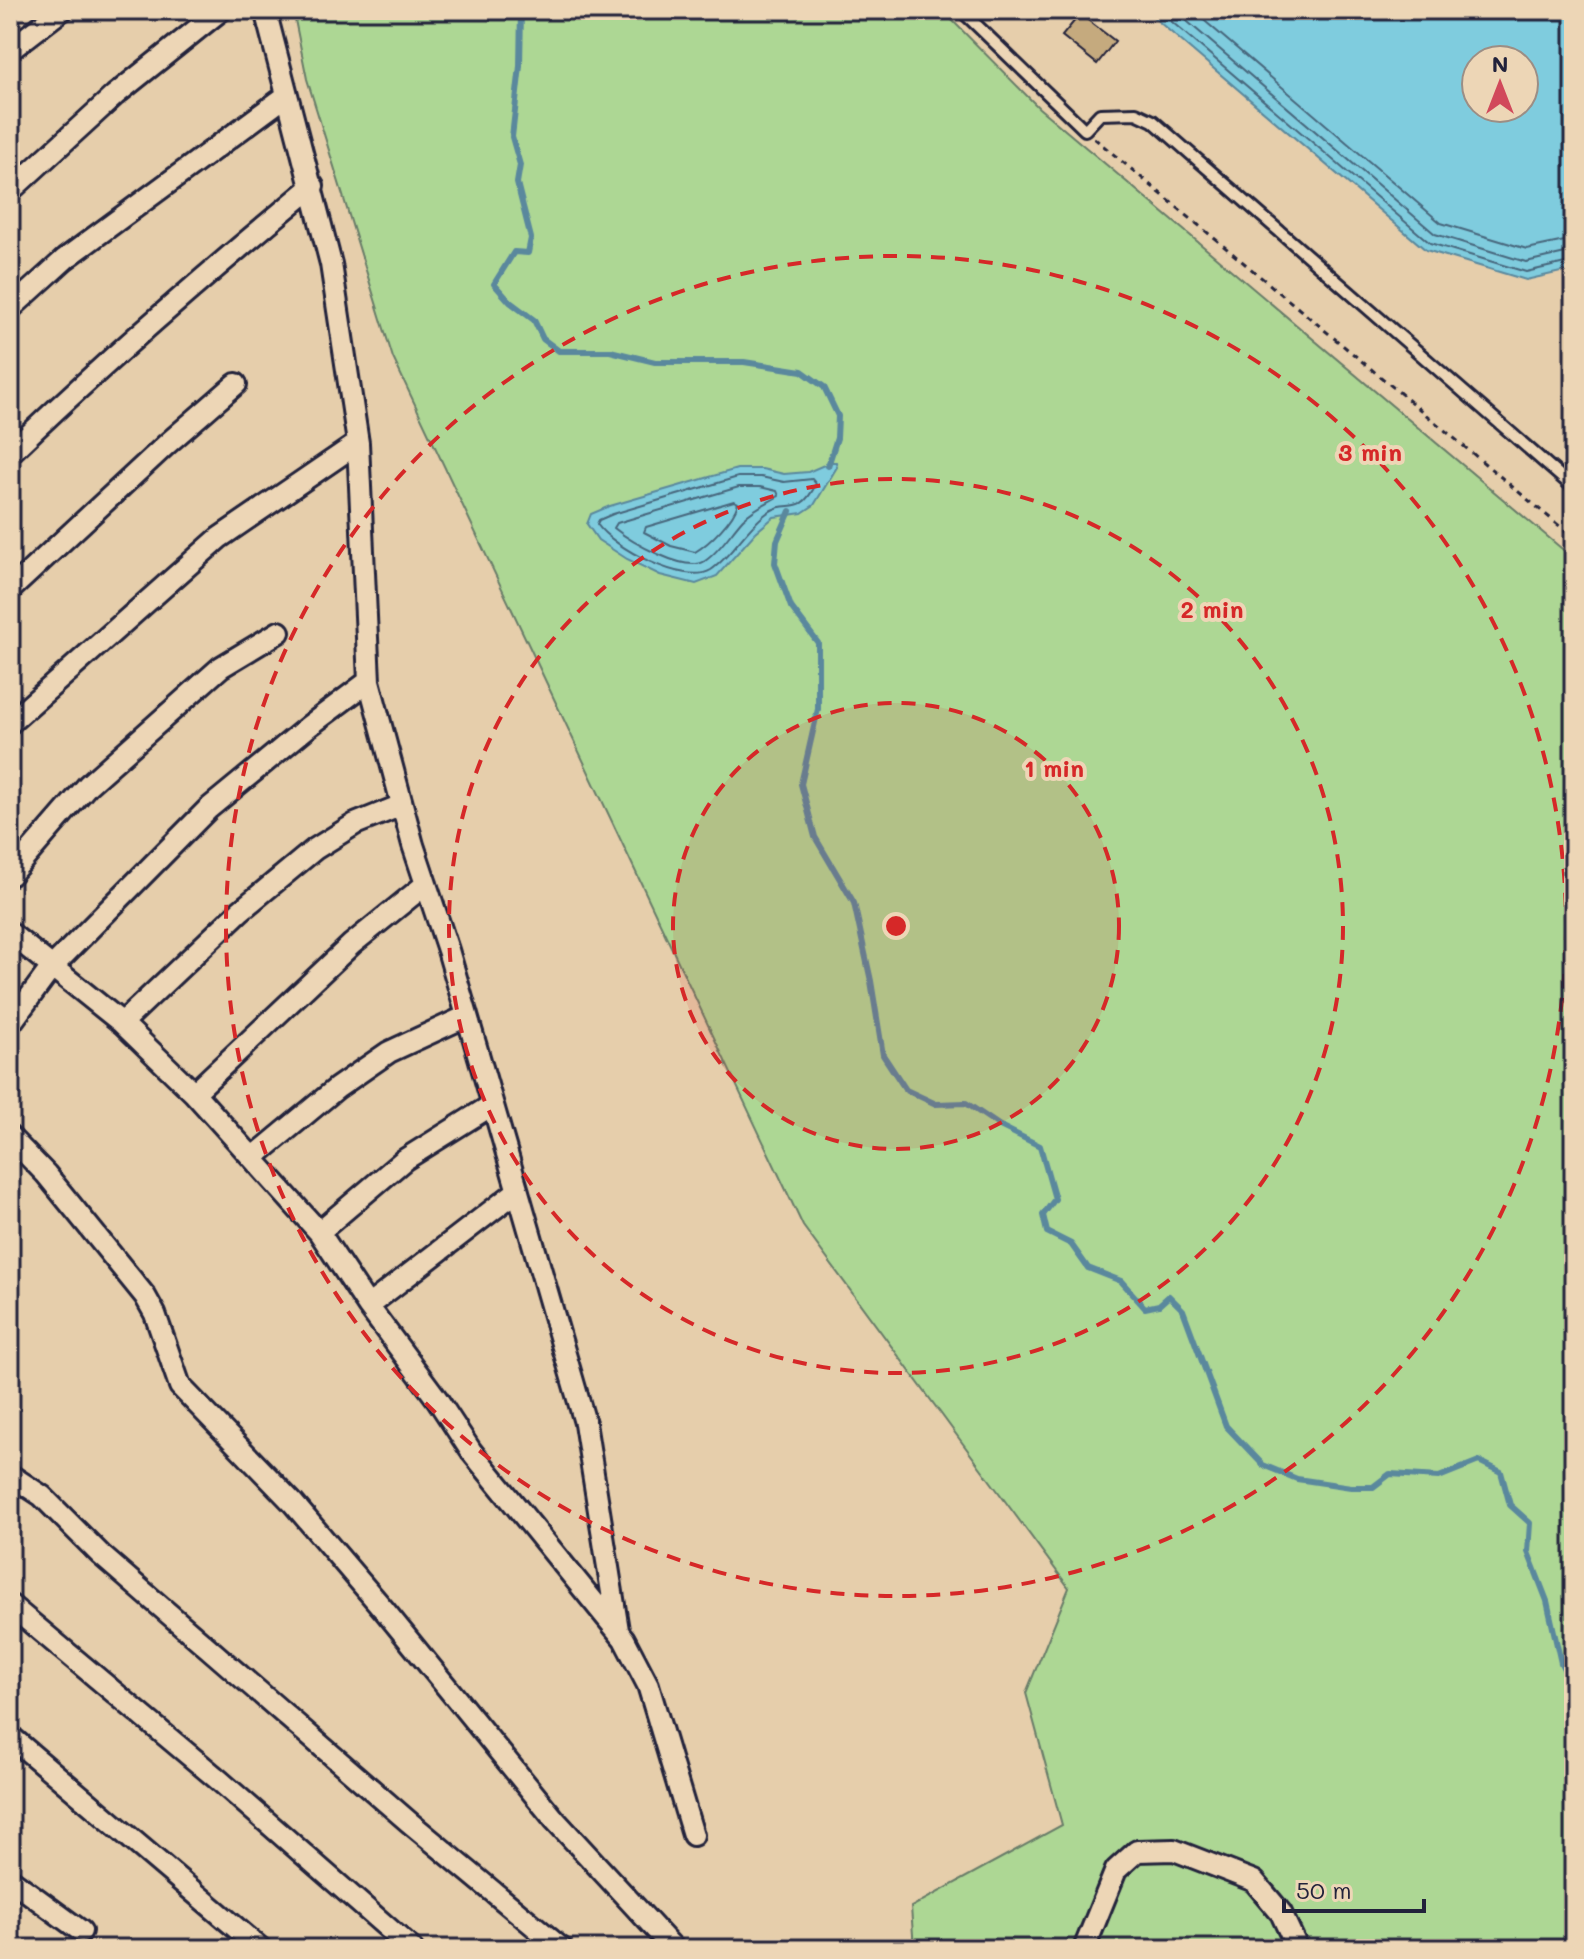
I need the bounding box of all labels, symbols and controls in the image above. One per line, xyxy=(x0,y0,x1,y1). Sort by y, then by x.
north arrow xyxy=(1460,44,1540,124)
text: N xyxy=(1492,49,1508,78)
text: 3 min xyxy=(1338,436,1402,467)
text: 2 min xyxy=(1181,593,1244,624)
text: 1 min xyxy=(1024,752,1084,783)
centre of rings xyxy=(882,912,910,940)
scale bar xyxy=(1284,1863,1424,1913)
text: 50 m xyxy=(1296,1874,1352,1905)

